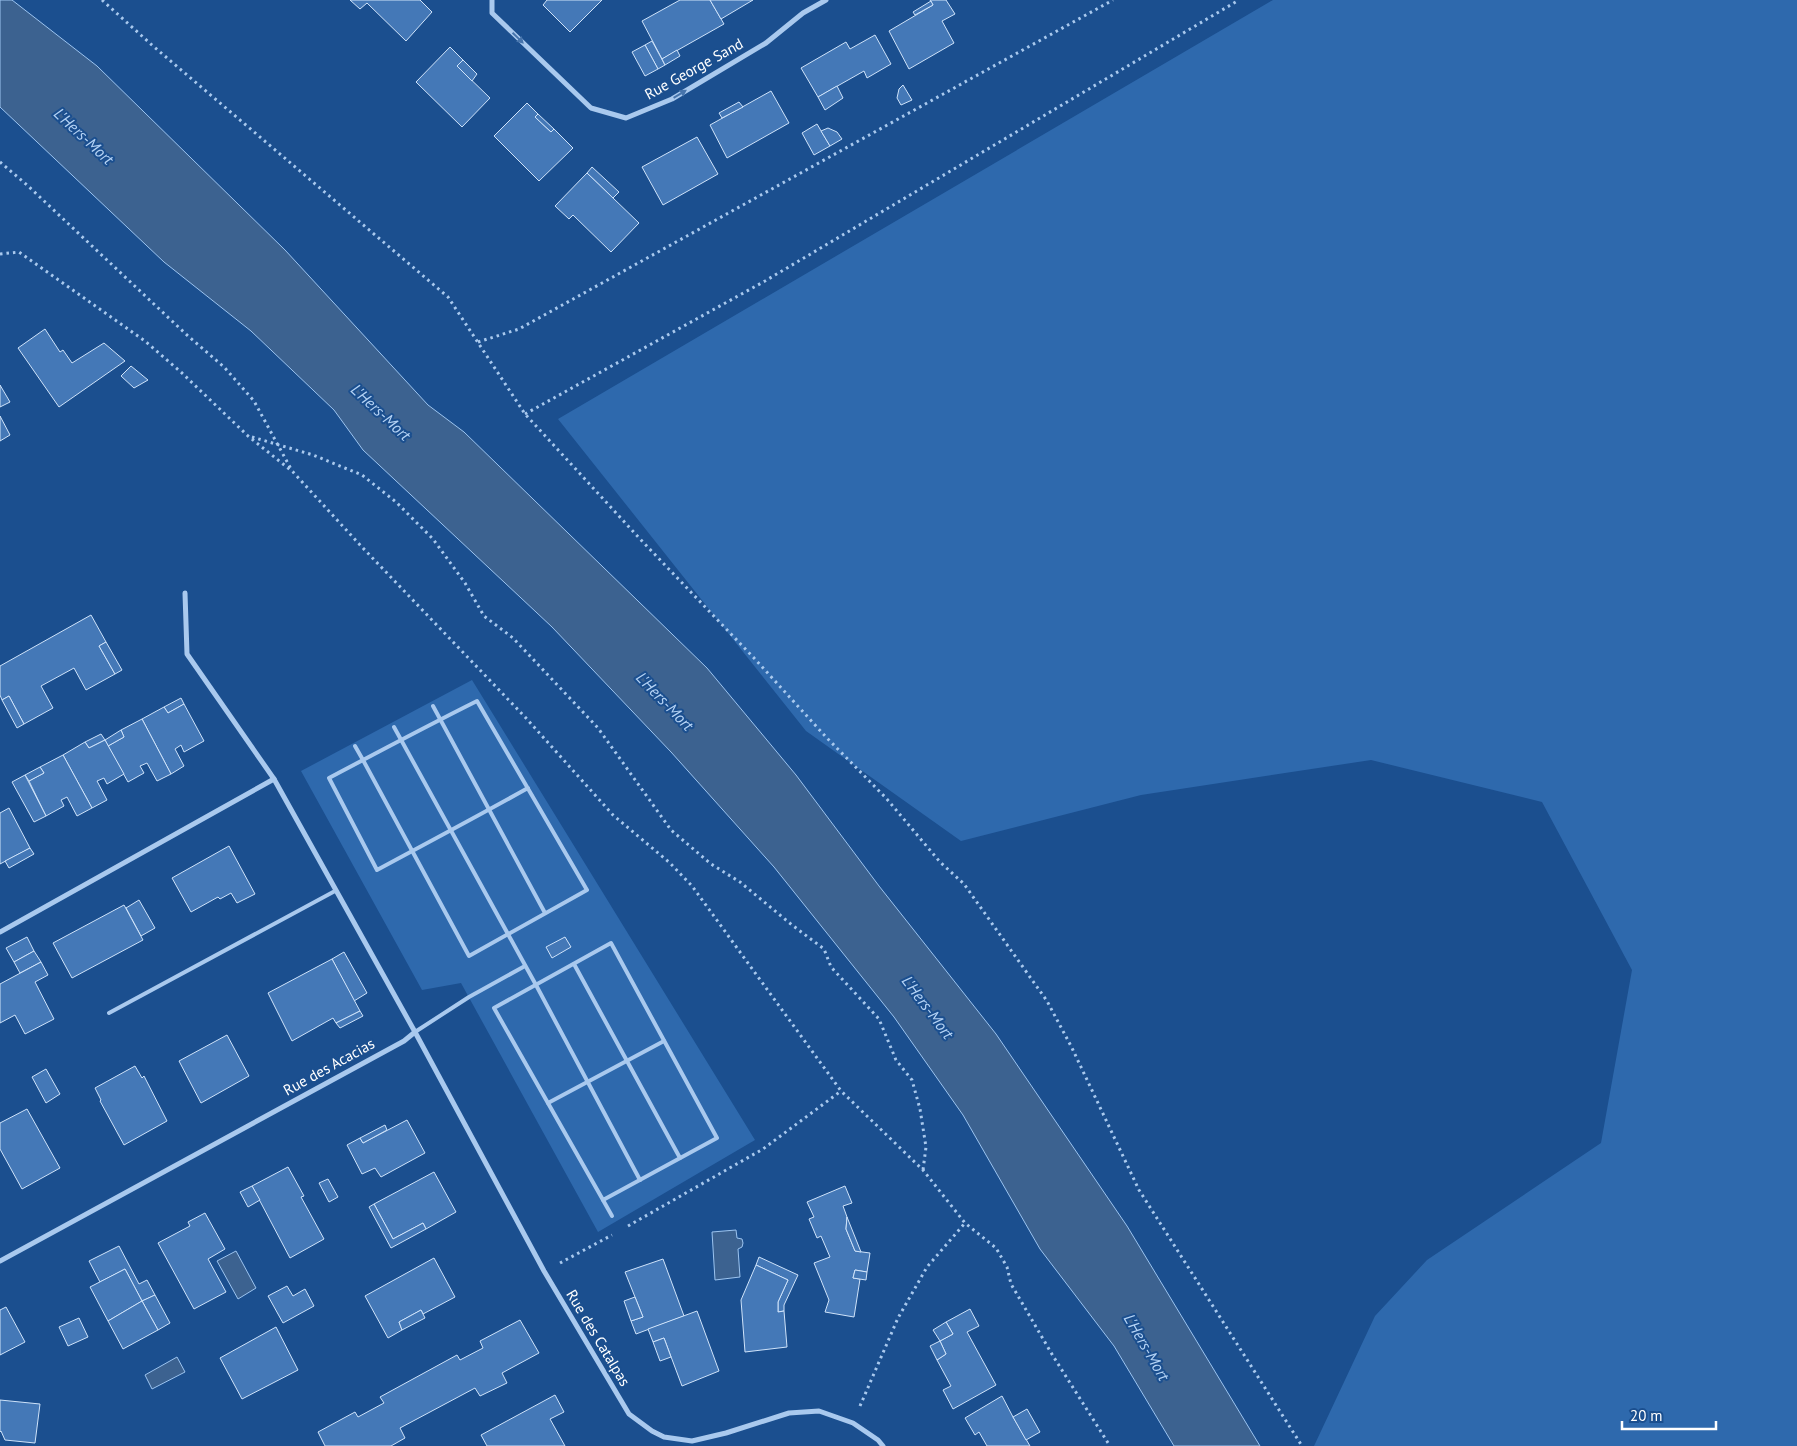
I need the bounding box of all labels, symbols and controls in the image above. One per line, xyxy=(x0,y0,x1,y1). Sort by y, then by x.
one-way arrow xyxy=(511,32,523,44)
street label: Rue George Sand xyxy=(641,34,746,103)
one-way arrow xyxy=(674,89,687,98)
water label: L'Hers-Mort xyxy=(50,103,119,169)
water label: L'Hers-Mort xyxy=(347,379,416,445)
water label: L'Hers-Mort xyxy=(632,667,699,735)
water label: L'Hers-Mort xyxy=(898,971,959,1043)
street label: Rue des Acacias xyxy=(280,1034,378,1099)
street label: Rue des Catalpas xyxy=(562,1286,635,1389)
water label: L'Hers-Mort xyxy=(1120,1310,1175,1385)
scale bar xyxy=(1622,1398,1716,1430)
text: 20 m xyxy=(1630,1406,1663,1425)

